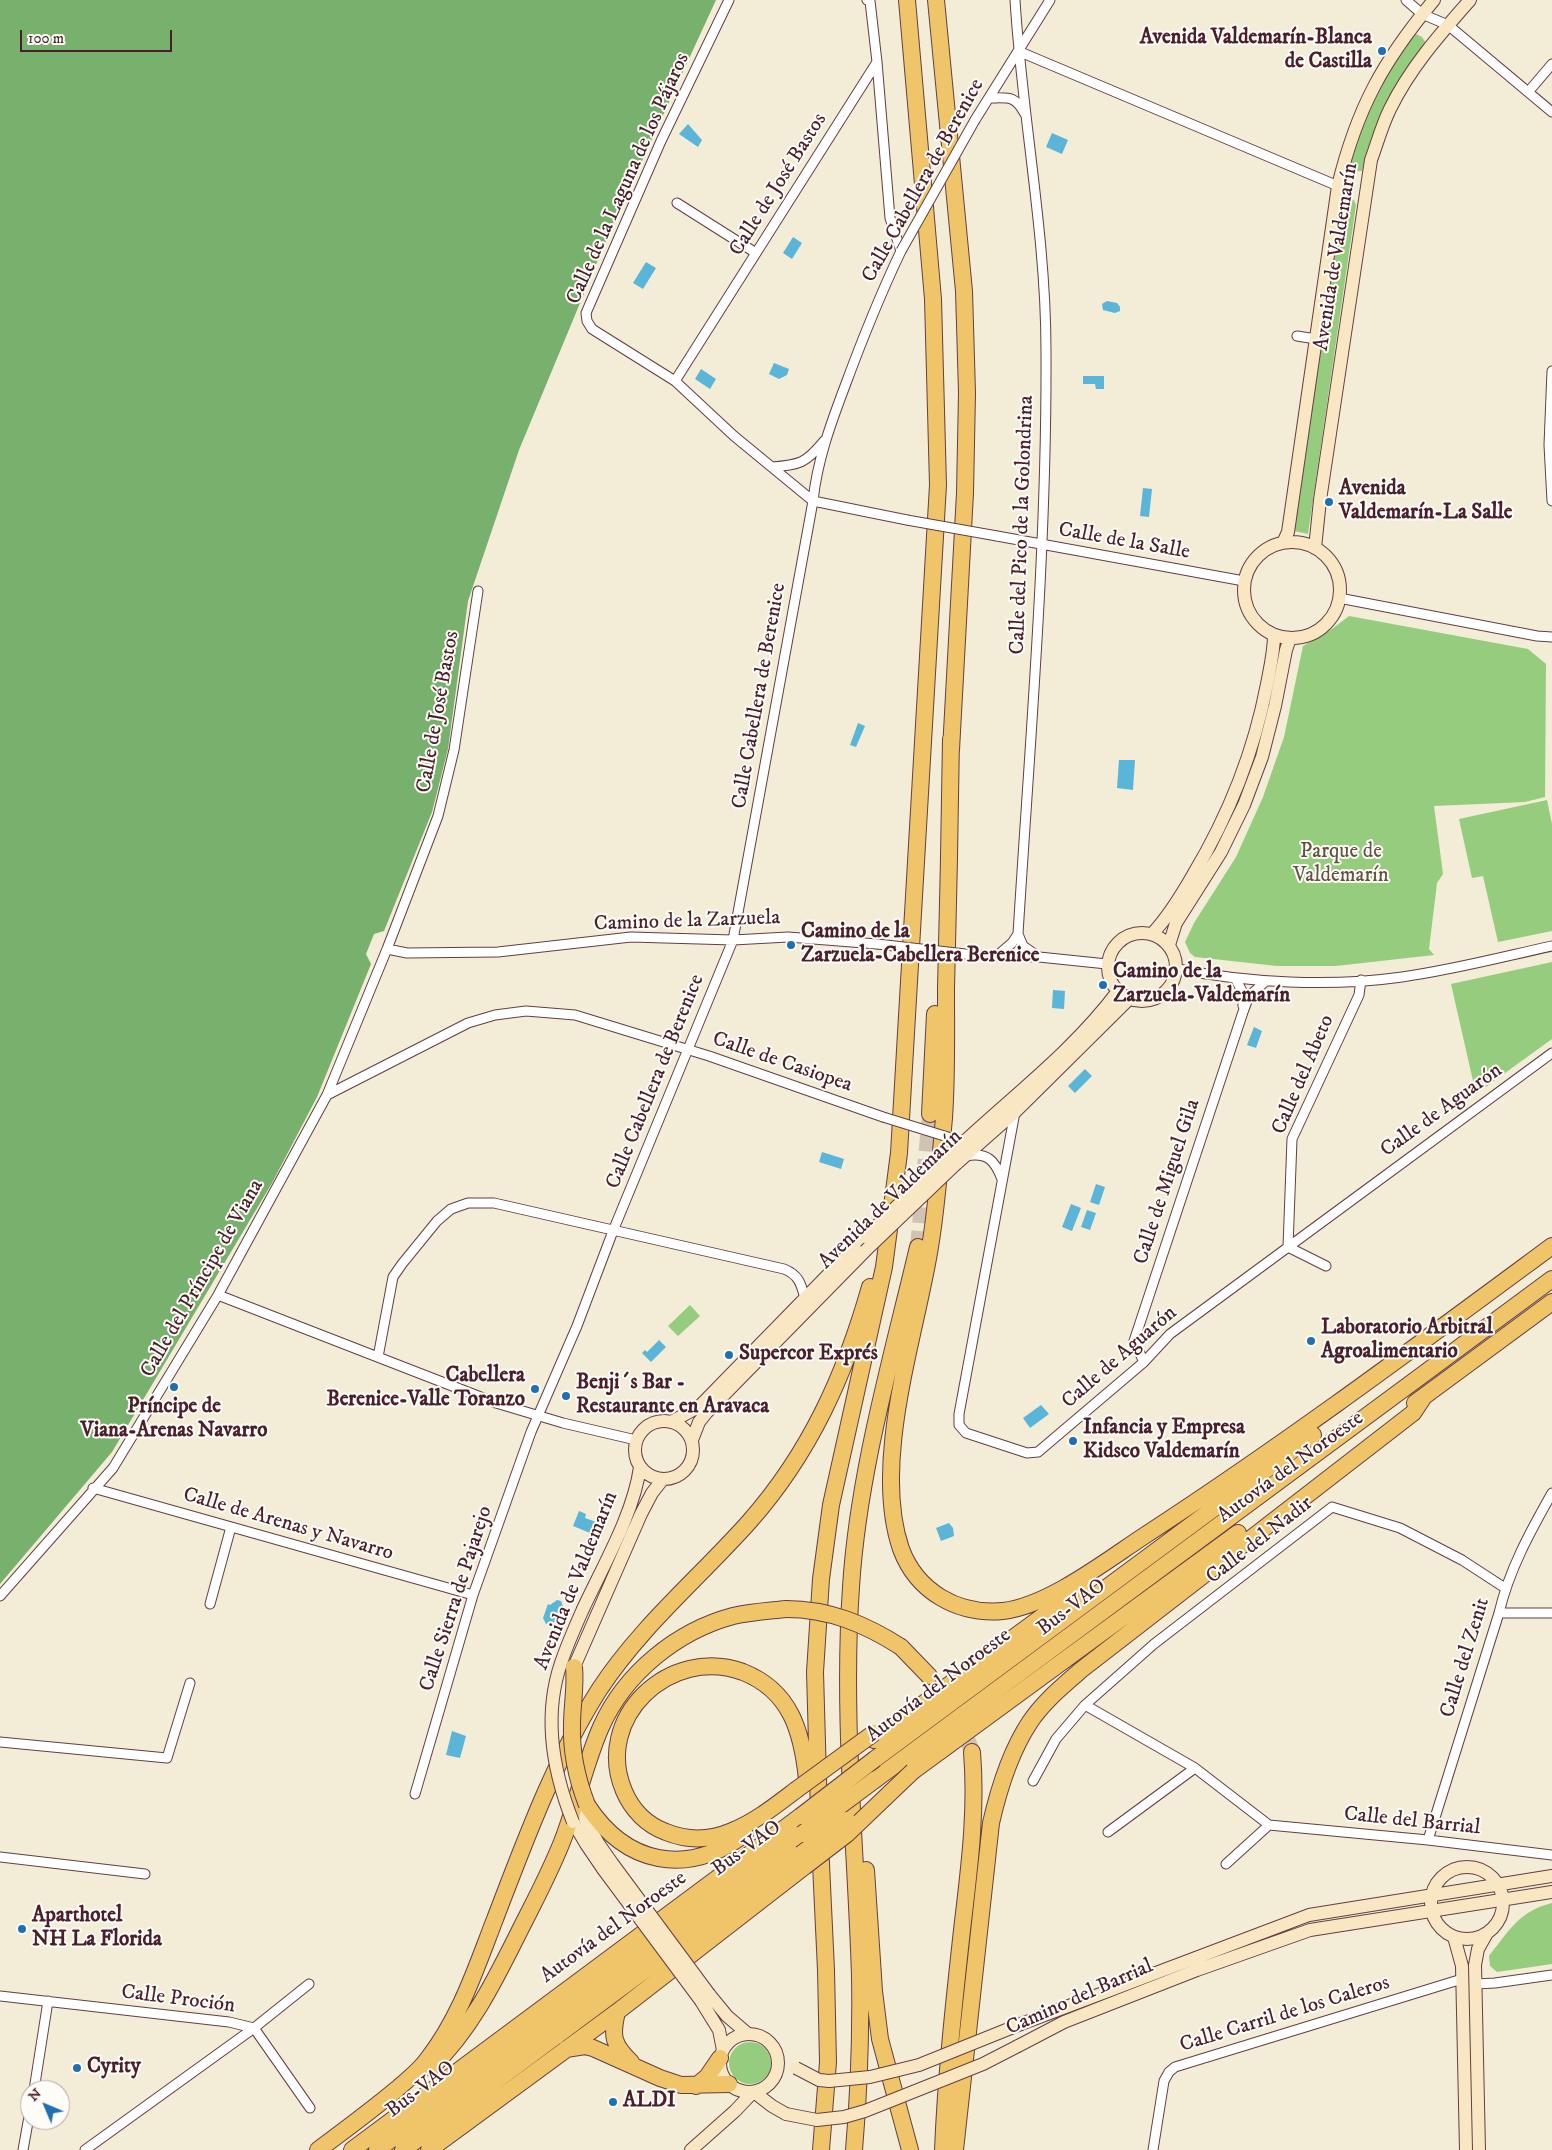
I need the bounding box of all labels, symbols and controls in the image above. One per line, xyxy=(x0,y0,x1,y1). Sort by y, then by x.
scale bar xyxy=(22,20,175,52)
place label: Avenida Valdemarín-Blanca de Castilla xyxy=(1140,26,1372,76)
text: 100 m xyxy=(28,29,64,48)
marker: Avenida Valdemarín-Blanca de Castilla xyxy=(1376,45,1388,57)
street label: Calle de la Laguna de los Pájaros xyxy=(562,49,696,309)
street label: Calle Cabellera de Berenice xyxy=(858,75,990,287)
street label: Calle de José Bastos xyxy=(725,109,833,261)
street label: Avenida de Valdemarín xyxy=(1310,161,1364,353)
street label: Calle del Pico de la Golondrina xyxy=(1006,395,1040,655)
place label: Avenida Valdemarín-La Salle xyxy=(1339,477,1513,527)
marker: Avenida Valdemarín-La Salle xyxy=(1323,496,1335,508)
street label: Calle de la Salle xyxy=(1056,518,1192,566)
street label: Calle Cabellera de Berenice xyxy=(728,581,792,811)
street label: Calle de José Bastos xyxy=(412,629,466,795)
park label: Parque de Valdemarín xyxy=(1293,840,1389,890)
street label: Camino de la Zarzuela xyxy=(593,906,781,938)
place label: Camino de la Zarzuela-Cabellera Berenice xyxy=(801,920,1039,970)
marker: Camino de la Zarzuela-Cabellera Berenice xyxy=(785,939,797,951)
place label: Camino de la Zarzuela-Valdemarín xyxy=(1113,960,1290,1010)
street label: Calle Cabellera de Berenice xyxy=(601,971,711,1193)
marker: Camino de la Zarzuela-Valdemarín xyxy=(1097,979,1109,991)
street label: Calle del Abeto xyxy=(1268,1011,1340,1139)
street label: Calle de Casiopea xyxy=(709,1027,855,1099)
street label: Calle de Aguarón xyxy=(1376,1058,1508,1164)
street label: Calle de Miguel Gila xyxy=(1129,1096,1207,1268)
street label: Avenida de Valdemarín xyxy=(814,1125,968,1275)
street label: Calle del Príncipe de Viana xyxy=(136,1176,270,1382)
street label: Calle de Aguarón xyxy=(1057,1301,1183,1415)
place label: Laboratorio Arbitral Agroalimentario xyxy=(1321,1316,1493,1366)
marker: Laboratorio Arbitral Agroalimentario xyxy=(1305,1335,1317,1347)
place label: Supercor Exprés xyxy=(739,1342,878,1368)
marker: Supercor Exprés xyxy=(723,1349,735,1361)
place label: Cabellera Berenice-Valle Toranzo xyxy=(326,1364,525,1414)
place label: Benji´s Bar - Restaurante en Aravaca xyxy=(576,1371,769,1421)
marker: Príncipe de Viana-Arenas Navarro xyxy=(168,1381,180,1393)
marker: Cabellera Berenice-Valle Toranzo xyxy=(529,1383,541,1395)
marker: Benji´s Bar - Restaurante en Aravaca xyxy=(560,1390,572,1402)
place label: Príncipe de Viana-Arenas Navarro xyxy=(81,1395,267,1445)
street label: Autovía del Noroeste xyxy=(1213,1406,1369,1530)
place label: Infancia y Empresa Kidsco Valdemarín xyxy=(1083,1416,1245,1466)
marker: Infancia y Empresa Kidsco Valdemarín xyxy=(1067,1435,1079,1447)
street label: Calle de Arenas y Navarro xyxy=(180,1483,396,1567)
street label: Avenida de Valdemarín xyxy=(530,1488,624,1674)
street label: Calle del Nadir xyxy=(1202,1492,1318,1590)
street label: Calle Sierra de Pajarejo xyxy=(415,1503,499,1695)
street label: Bus-VAO xyxy=(1033,1574,1111,1642)
street label: Calle del Zenit xyxy=(1436,1595,1496,1721)
street label: Autovía del Noroeste xyxy=(862,1623,1016,1749)
street label: Calle del Barrial xyxy=(1343,1802,1481,1842)
street label: Bus-VAO xyxy=(707,1815,787,1883)
street label: Autovía del Noroeste xyxy=(536,1866,692,1990)
place label: Aparthotel NH La Florida xyxy=(32,1904,162,1954)
marker: Aparthotel NH La Florida xyxy=(16,1923,28,1935)
street label: Camino del Barrial xyxy=(1003,1954,1157,2042)
street label: Calle Carril de los Caleros xyxy=(1177,1971,1393,2059)
street label: Calle Proción xyxy=(120,1981,236,2019)
place label: Cyrity xyxy=(87,2055,141,2081)
street label: Bus-VAO xyxy=(382,2056,460,2124)
marker: Cyrity xyxy=(71,2062,83,2074)
north arrow xyxy=(20,2080,70,2130)
text: N xyxy=(25,2085,46,2106)
place label: ALDI xyxy=(623,2089,676,2115)
marker: ALDI xyxy=(607,2096,619,2108)

